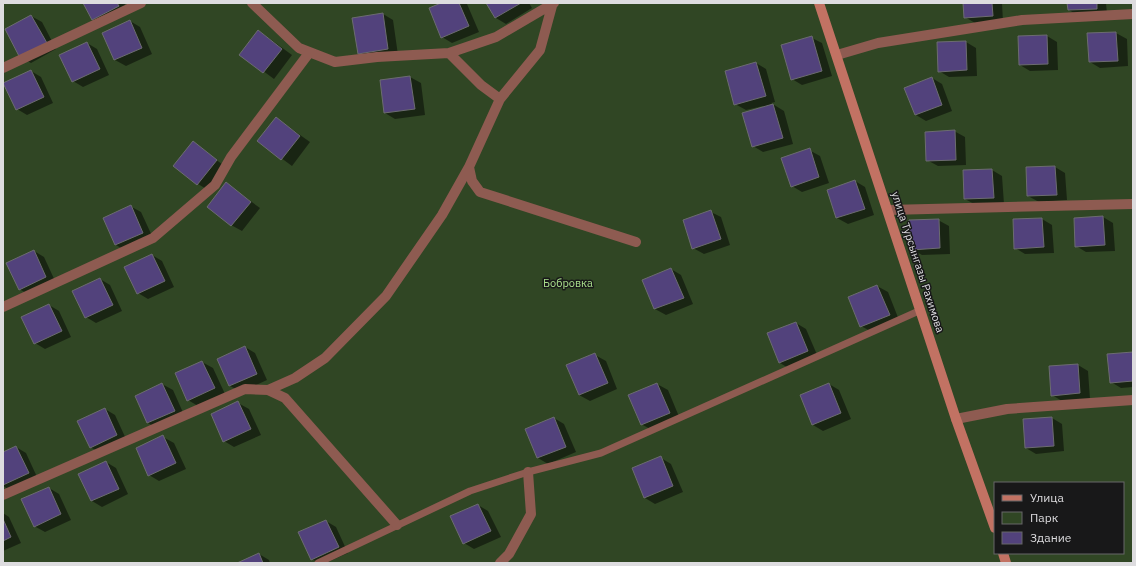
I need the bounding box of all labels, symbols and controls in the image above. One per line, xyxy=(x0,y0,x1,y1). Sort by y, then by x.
street label: улица Турсынгазы Рахимова xyxy=(889,190,948,334)
park label: Бобровка xyxy=(543,276,593,290)
legend xyxy=(994,482,1124,554)
text: Улица xyxy=(1030,490,1064,505)
text: Парк xyxy=(1030,510,1059,525)
text: Здание xyxy=(1030,530,1072,545)

